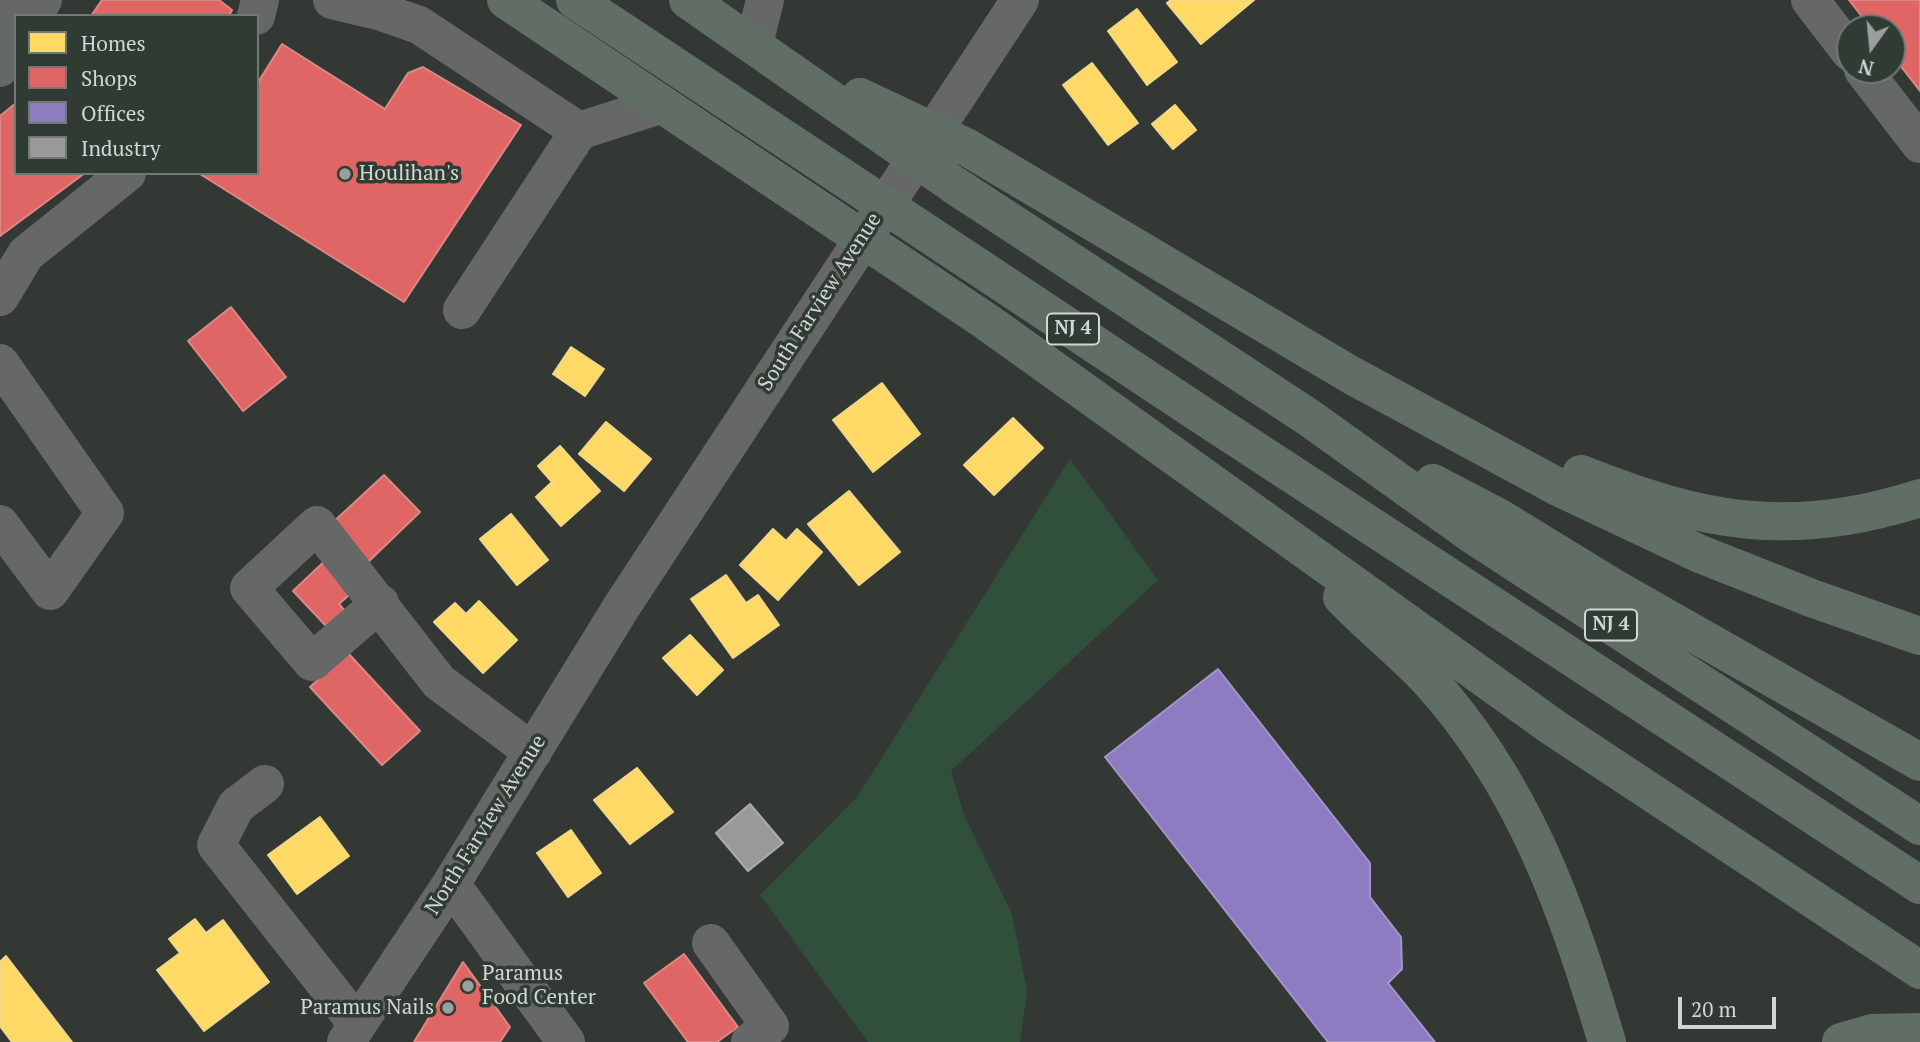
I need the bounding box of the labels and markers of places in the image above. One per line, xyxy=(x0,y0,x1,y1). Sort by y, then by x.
place label: Houlihan's xyxy=(359,161,459,187)
marker: Houlihan's xyxy=(337,166,353,182)
place label: Paramus Food Center xyxy=(482,961,596,1011)
marker: Paramus Food Center xyxy=(460,978,476,994)
place label: Paramus Nails xyxy=(300,995,434,1021)
marker: Paramus Nails xyxy=(440,1000,456,1016)

